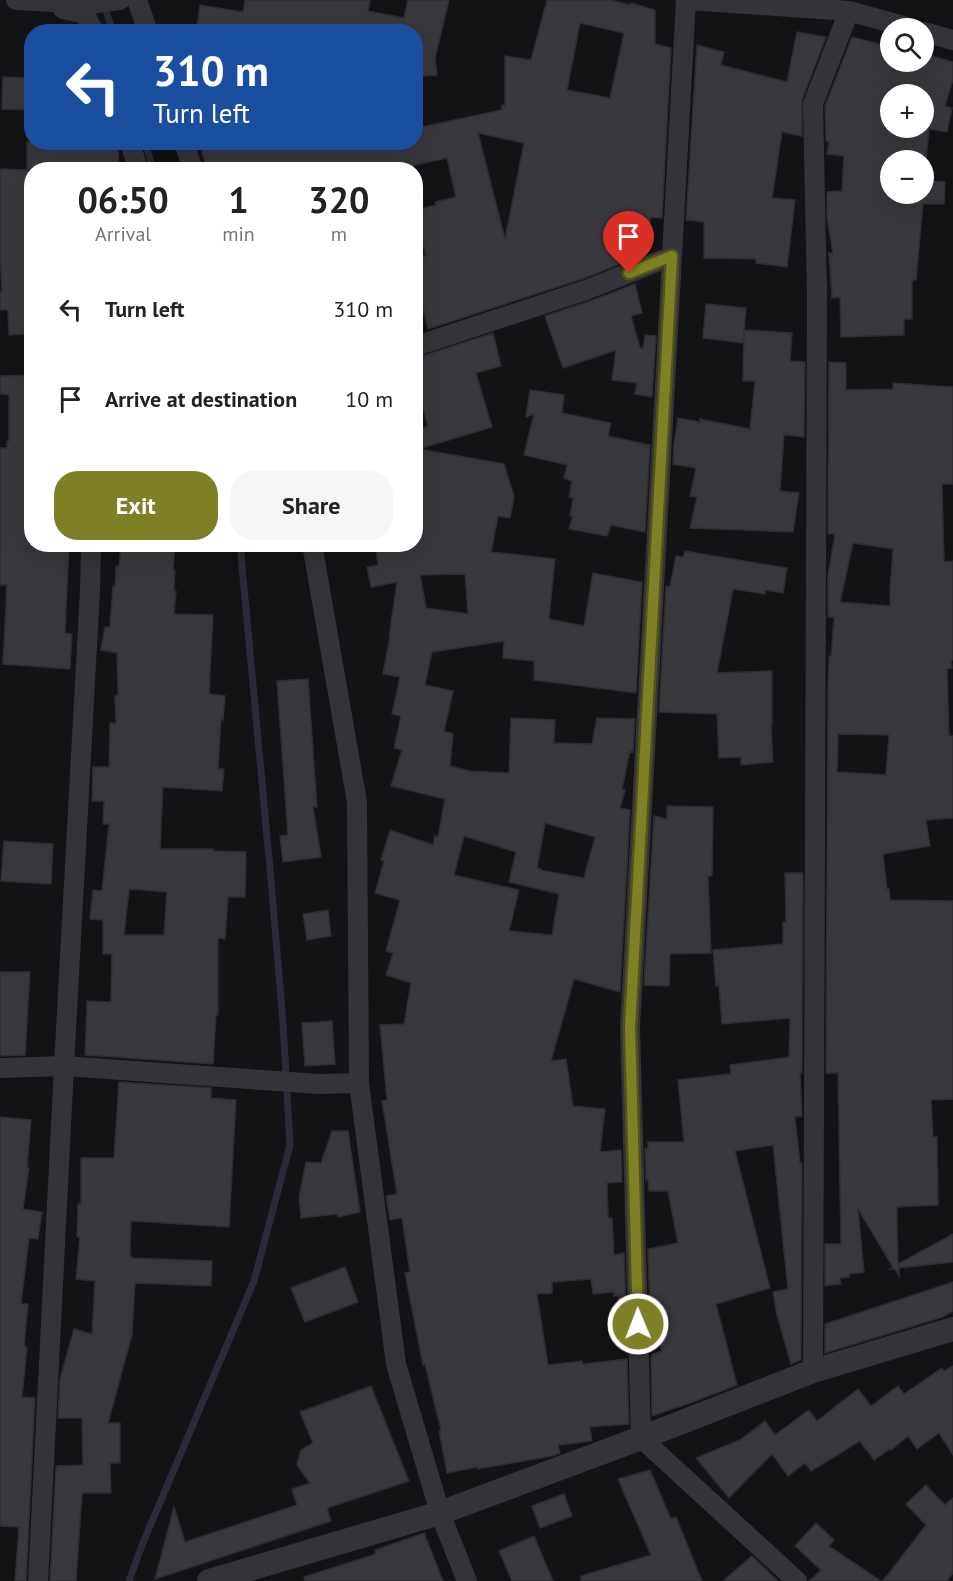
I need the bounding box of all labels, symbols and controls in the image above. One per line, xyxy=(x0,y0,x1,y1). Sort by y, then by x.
map controls xyxy=(880,18,934,204)
button: search xyxy=(880,18,934,72)
text: 310 m xyxy=(153,43,269,98)
icon: left xyxy=(54,48,132,126)
button: + xyxy=(880,84,934,138)
text: Turn left xyxy=(153,96,250,130)
button: − xyxy=(880,150,934,204)
text: 06:50 xyxy=(77,176,169,223)
text: 1 xyxy=(228,176,249,223)
text: 320 xyxy=(308,176,370,223)
pin xyxy=(603,211,654,273)
icon: arrive xyxy=(612,220,645,253)
text: Arrival xyxy=(95,221,151,247)
text: min xyxy=(222,221,255,247)
text: m xyxy=(331,221,347,247)
icon: left xyxy=(54,293,87,326)
text: Turn left xyxy=(105,295,185,323)
text: 310 m xyxy=(333,295,393,323)
icon: arrive xyxy=(54,383,87,416)
text: Arrive at destination xyxy=(105,385,297,413)
text: 10 m xyxy=(345,385,393,413)
button: Exit xyxy=(54,471,218,540)
button: Share xyxy=(230,471,393,540)
position arrow xyxy=(606,1292,670,1356)

